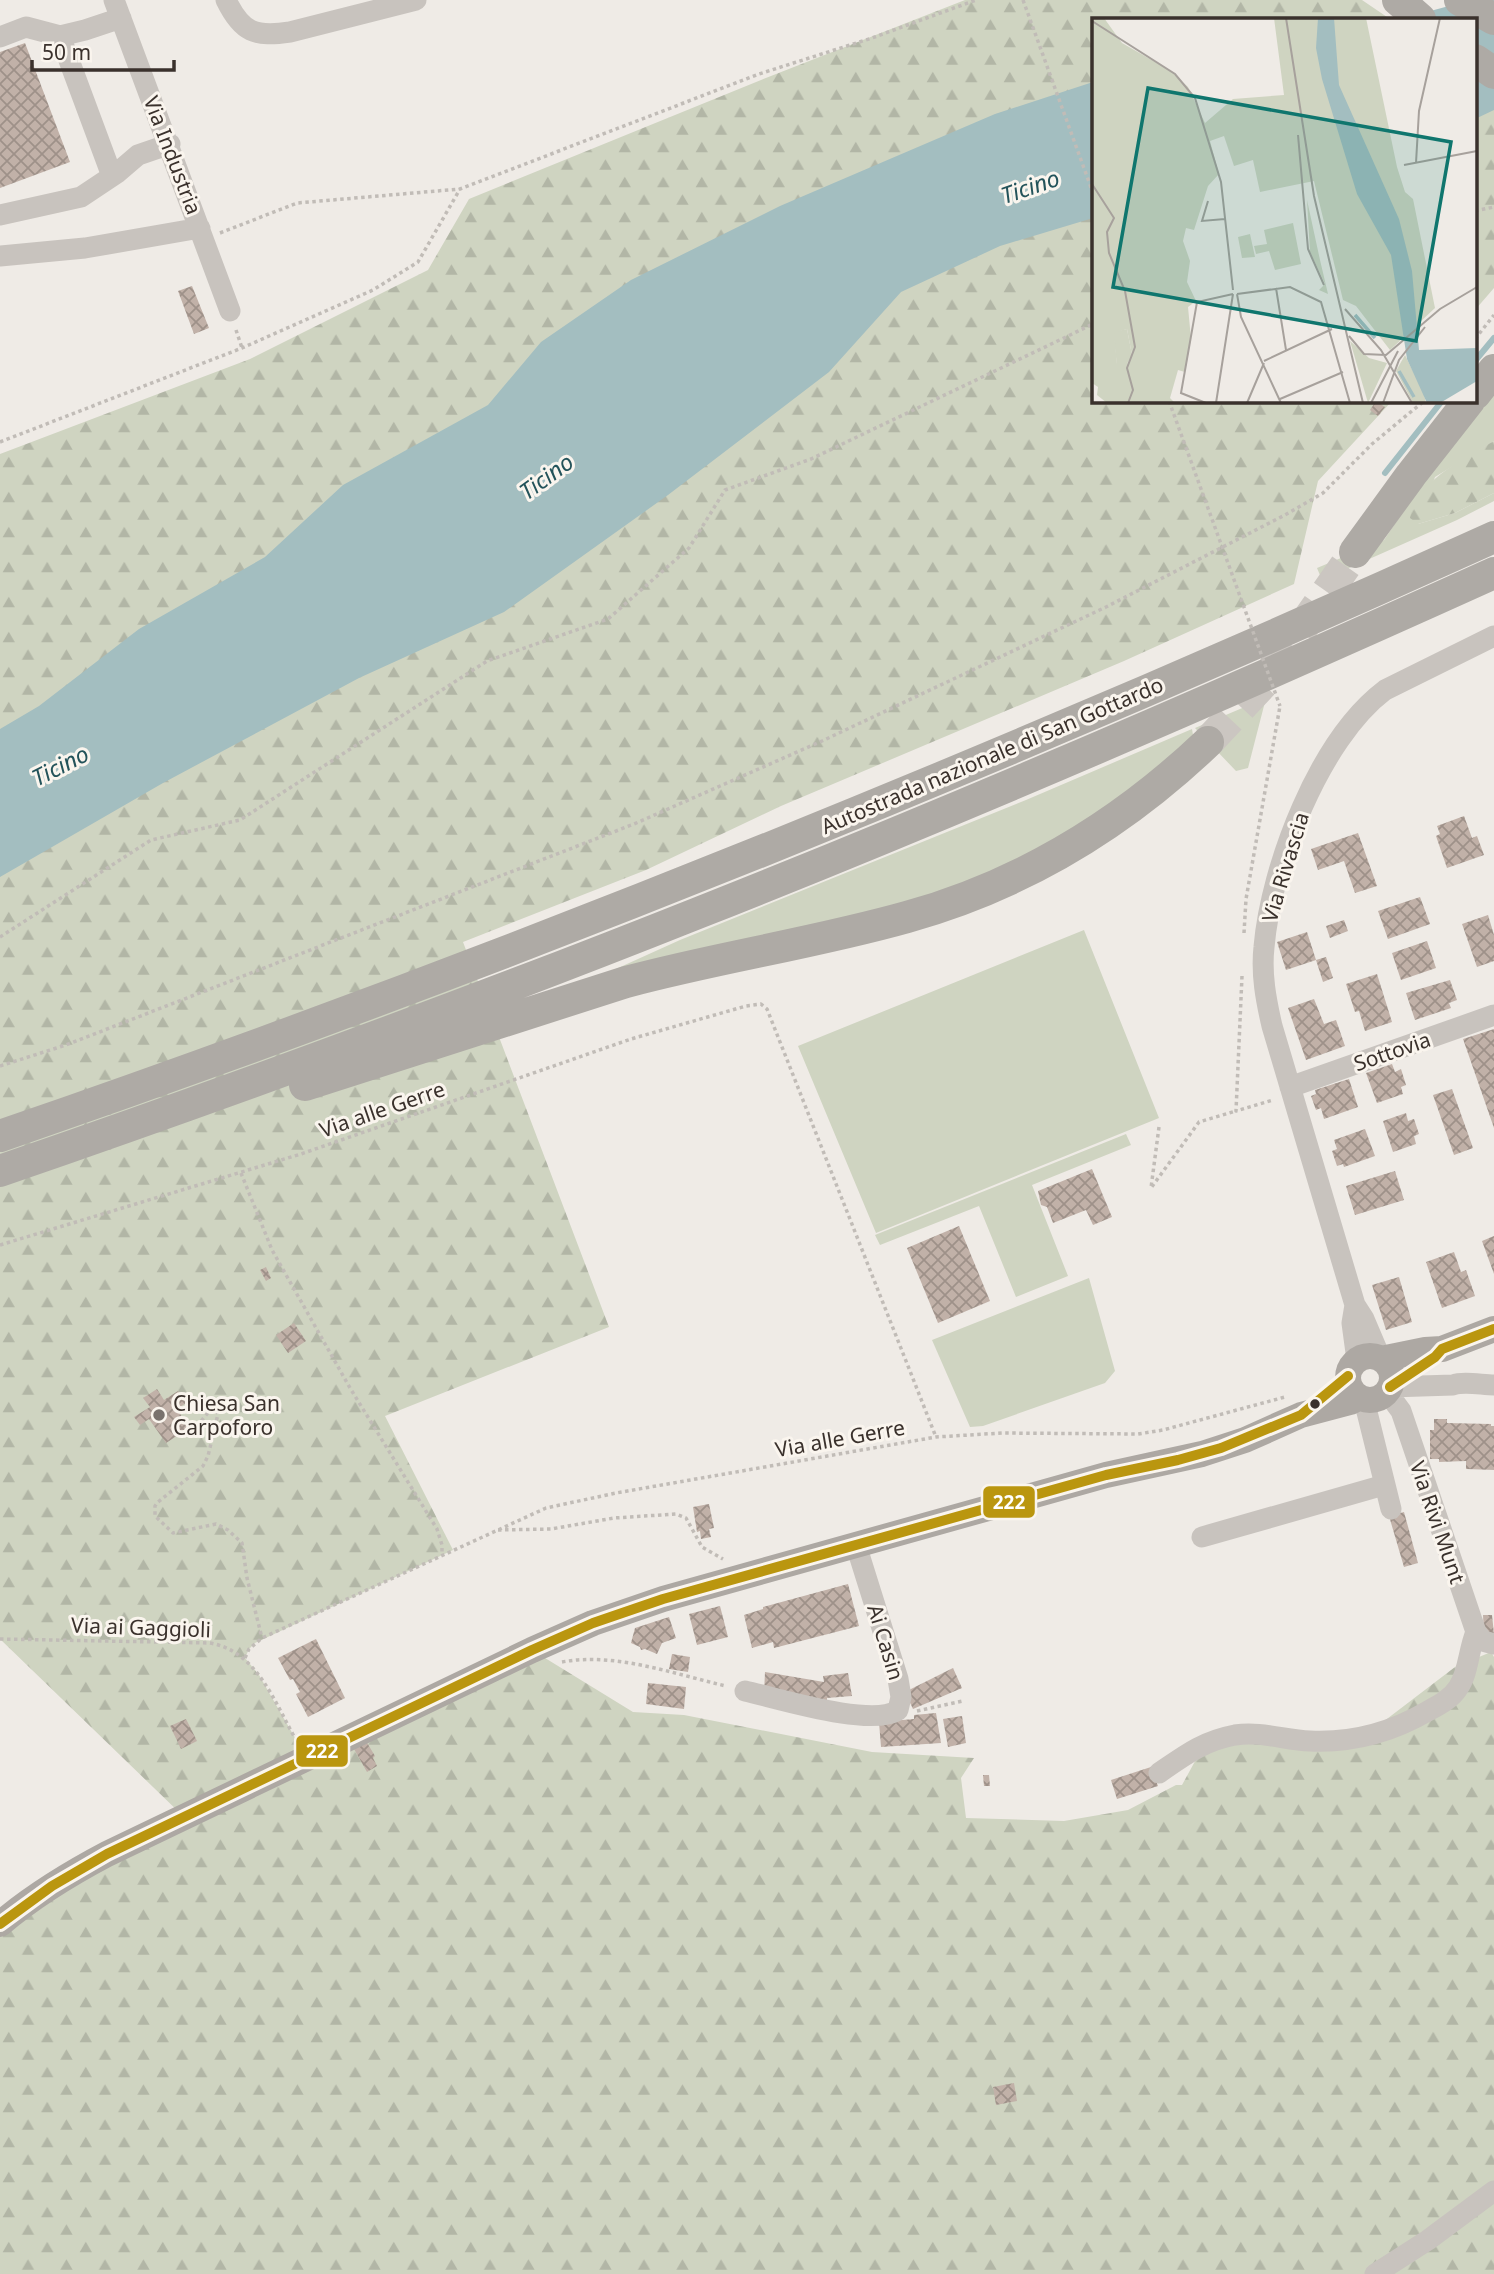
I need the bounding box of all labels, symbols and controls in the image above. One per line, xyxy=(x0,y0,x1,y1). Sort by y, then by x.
inset map xyxy=(1092,18,1476,402)
scale bar xyxy=(32,28,173,72)
text: 50 m xyxy=(42,38,91,66)
street label: Via Industria xyxy=(138,92,208,218)
water label: Ticino xyxy=(996,161,1064,211)
water label: Ticino xyxy=(512,445,580,507)
street label: Autostrada nazionale di San Gottardo xyxy=(817,670,1167,840)
water label: Ticino xyxy=(26,737,94,793)
street label: Via Rivascia xyxy=(1255,809,1315,925)
street label: Sottovia xyxy=(1350,1025,1434,1077)
street label: Via alle Gerre xyxy=(315,1074,449,1144)
place label: Chiesa San Carpoforo xyxy=(173,1389,280,1441)
unlabelled marker xyxy=(1308,1397,1322,1411)
marker: Chiesa San Carpoforo xyxy=(151,1407,167,1423)
street label: Via alle Gerre xyxy=(773,1413,907,1463)
street label: Via Rivi Munt xyxy=(1404,1457,1472,1587)
line badge: 222 xyxy=(982,1485,1036,1519)
text: 222 xyxy=(993,1489,1025,1515)
street label: Ai Casin xyxy=(861,1601,911,1683)
street label: Via ai Gaggioli xyxy=(71,1611,211,1643)
line badge: 222 xyxy=(295,1734,349,1768)
text: 222 xyxy=(306,1738,338,1764)

